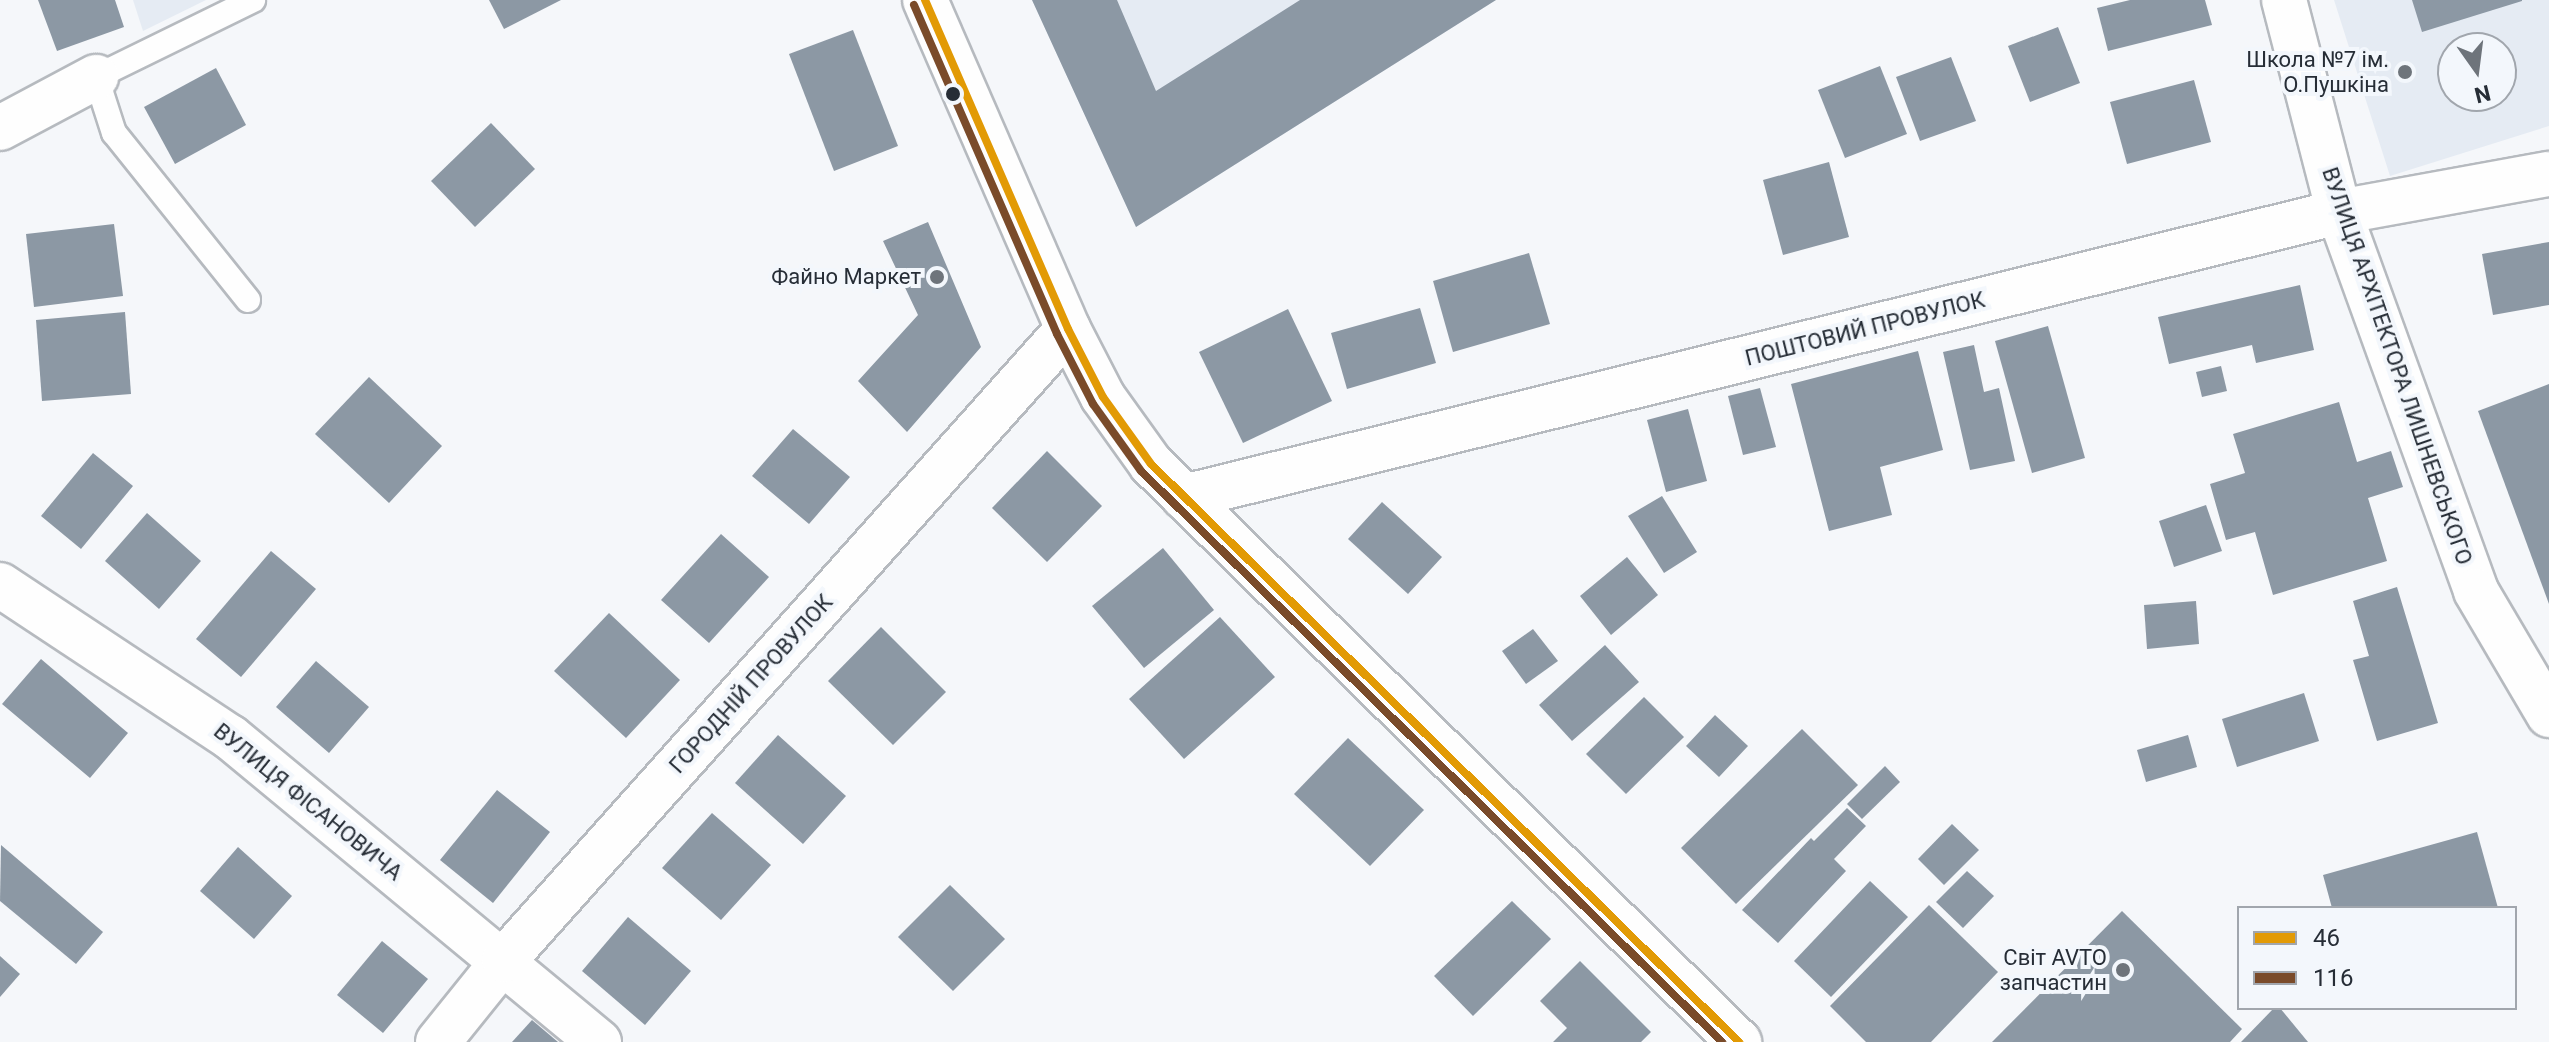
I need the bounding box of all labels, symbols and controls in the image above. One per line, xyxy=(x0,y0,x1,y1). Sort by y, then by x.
north arrow xyxy=(2437,32,2517,112)
place label: Школа №7 ім. О.Пушкіна xyxy=(2246,46,2389,98)
marker: Школа №7 ім. О.Пушкіна xyxy=(2396,63,2414,81)
text: N xyxy=(2472,80,2493,108)
unlabelled marker xyxy=(945,86,961,102)
street label: ВУЛИЦЯ АРХІТЕКТОРА ЛИШНЕВСЬКОГО xyxy=(2316,164,2478,568)
place label: Файно Маркет xyxy=(771,264,921,290)
marker: Файно Маркет xyxy=(928,268,946,286)
street label: ПОШТОВИЙ ПРОВУЛОК xyxy=(1742,286,1988,372)
street label: ГОРОДНІЙ ПРОВУЛОК xyxy=(664,589,838,779)
street label: ВУЛИЦЯ ФІСАНОВИЧА xyxy=(208,718,408,886)
legend xyxy=(2237,906,2517,1010)
text: 46 xyxy=(2313,924,2340,952)
place label: Світ AVTO запчастин xyxy=(2000,944,2107,996)
marker: Світ AVTO запчастин xyxy=(2114,961,2132,979)
text: 116 xyxy=(2313,964,2353,992)

